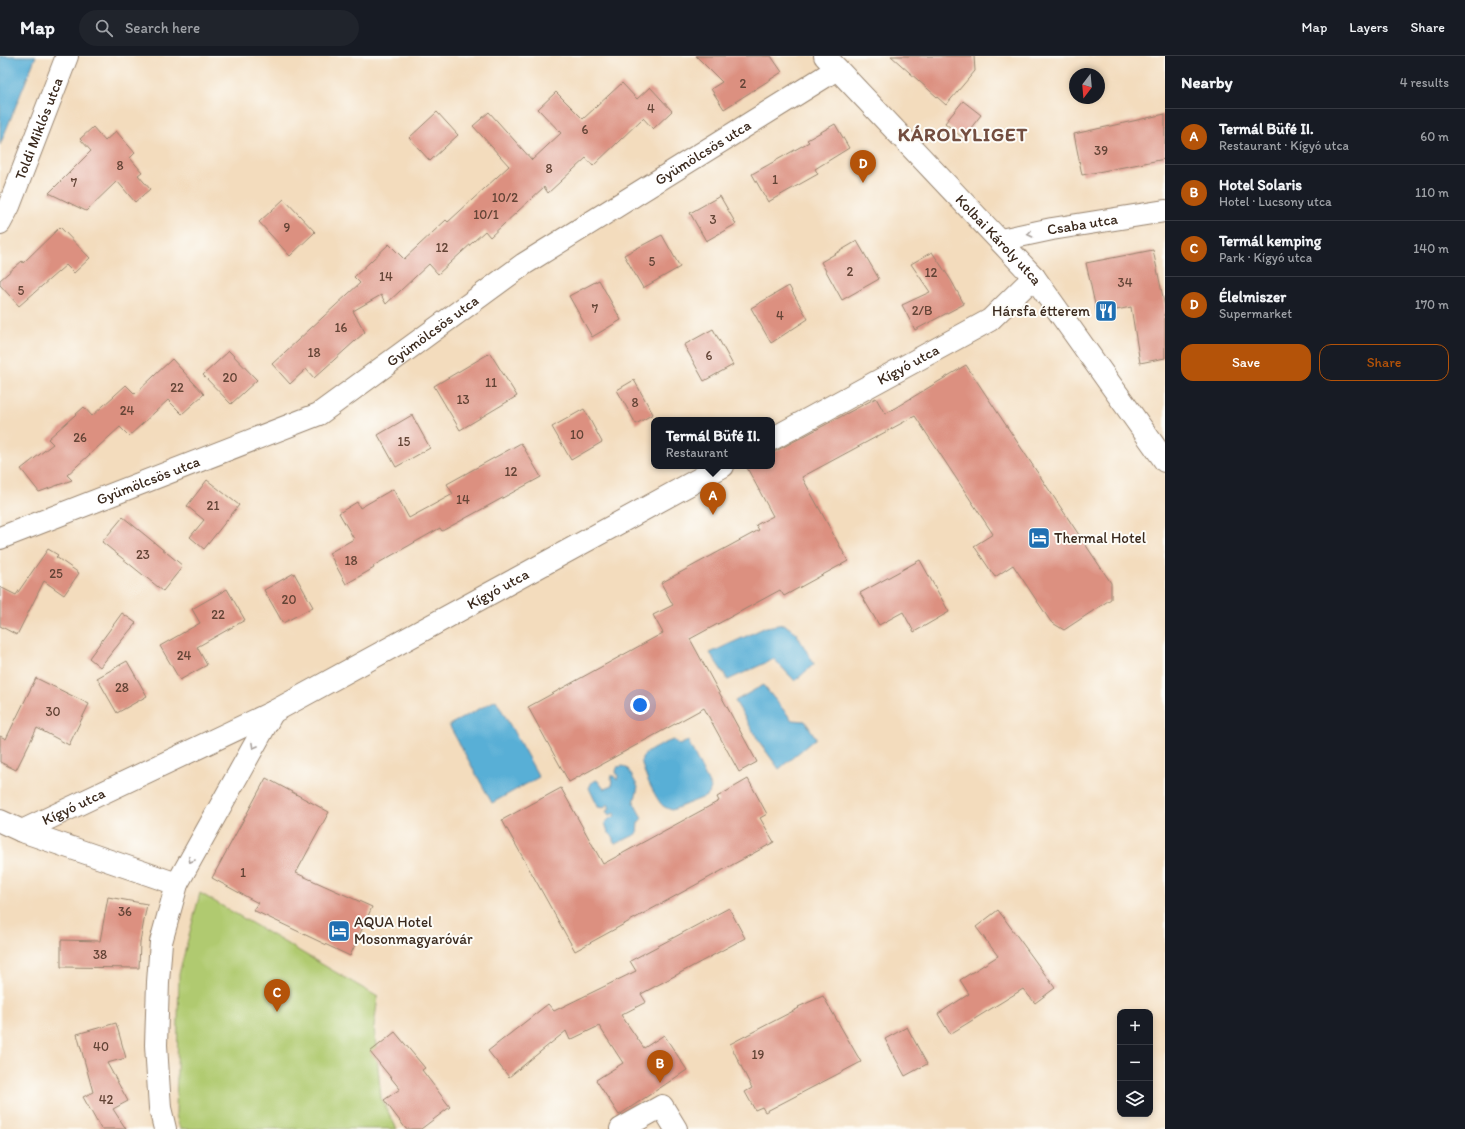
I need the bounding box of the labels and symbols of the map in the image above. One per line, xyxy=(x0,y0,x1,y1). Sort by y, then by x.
north arrow xyxy=(1069,68,1105,104)
street label: Toldi Miklós utca xyxy=(11,75,67,183)
house number: 2 xyxy=(740,76,747,91)
house number: 4 xyxy=(647,101,655,116)
street label: Gyümölcsös utca xyxy=(652,116,755,189)
house number: 6 xyxy=(582,122,589,137)
district label: KÁROLYLIGET xyxy=(898,123,1028,146)
house number: 39 xyxy=(1094,143,1108,158)
pin: D xyxy=(850,150,876,183)
house number: 8 xyxy=(116,158,124,173)
house number: 8 xyxy=(545,161,553,176)
house number: 1 xyxy=(772,172,778,187)
house number: 7 xyxy=(71,175,78,190)
house number: 10/2 xyxy=(492,190,518,205)
street label: Kolbai Károly utca xyxy=(952,191,1046,289)
house number: 10/1 xyxy=(473,207,499,222)
street label: Csaba utca xyxy=(1045,210,1119,239)
house number: 3 xyxy=(709,212,717,227)
house number: 9 xyxy=(284,220,291,235)
one-way arrow xyxy=(1027,229,1033,238)
house number: 12 xyxy=(436,240,449,255)
house number: 5 xyxy=(649,254,656,269)
house number: 2 xyxy=(847,264,854,279)
house number: 12 xyxy=(925,265,938,280)
house number: 14 xyxy=(379,269,393,284)
house number: 34 xyxy=(1118,275,1133,290)
house number: 5 xyxy=(18,283,25,298)
street label: Gyümölcsös utca xyxy=(383,291,483,370)
restaurant icon: Hársfa étterem xyxy=(1093,298,1119,324)
house number: 7 xyxy=(592,301,599,316)
place label: Hársfa étterem xyxy=(992,302,1090,320)
house number: 2/B xyxy=(912,303,932,318)
house number: 4 xyxy=(776,308,784,323)
house number: 16 xyxy=(335,320,348,335)
street label: Kígyó utca xyxy=(874,340,943,389)
house number: 18 xyxy=(307,345,321,360)
house number: 6 xyxy=(706,348,713,363)
house number: 20 xyxy=(223,370,237,385)
house number: 11 xyxy=(485,375,497,390)
house number: 22 xyxy=(170,380,184,395)
house number: 13 xyxy=(456,392,470,407)
house number: 8 xyxy=(631,395,639,410)
house number: 24 xyxy=(120,403,135,418)
house number: 10 xyxy=(570,427,584,442)
house number: 26 xyxy=(73,430,87,445)
house number: 15 xyxy=(398,434,411,449)
street label: Gyümölcsös utca xyxy=(94,452,203,509)
house number: 12 xyxy=(505,464,518,479)
pin: A xyxy=(700,482,726,515)
house number: 14 xyxy=(456,492,470,507)
house number: 21 xyxy=(207,498,219,513)
hotel icon: Thermal Hotel xyxy=(1026,525,1052,551)
place label: Thermal Hotel xyxy=(1054,529,1147,547)
house number: 23 xyxy=(136,547,150,562)
house number: 18 xyxy=(344,553,358,568)
street label: Kígyó utca xyxy=(464,565,532,613)
house number: 25 xyxy=(49,566,63,581)
house number: 20 xyxy=(282,592,296,607)
house number: 22 xyxy=(211,607,225,622)
house number: 24 xyxy=(177,648,192,663)
house number: 28 xyxy=(115,680,129,695)
your location xyxy=(630,695,650,715)
house number: 30 xyxy=(45,704,61,719)
one-way arrow xyxy=(251,742,259,749)
street label: Kígyó utca xyxy=(39,784,108,829)
one-way arrow xyxy=(188,856,195,863)
house number: 1 xyxy=(240,865,246,880)
house number: 36 xyxy=(118,904,132,919)
place label: AQUA Hotel Mosonmagyaróvár xyxy=(354,913,473,948)
hotel icon: AQUA Hotel Mosonmagyaróvár xyxy=(326,918,352,944)
house number: 38 xyxy=(93,947,107,962)
pin: C xyxy=(264,979,290,1012)
house number: 40 xyxy=(93,1039,109,1054)
house number: 19 xyxy=(752,1047,765,1062)
pin: B xyxy=(647,1050,673,1083)
house number: 42 xyxy=(99,1092,113,1107)

